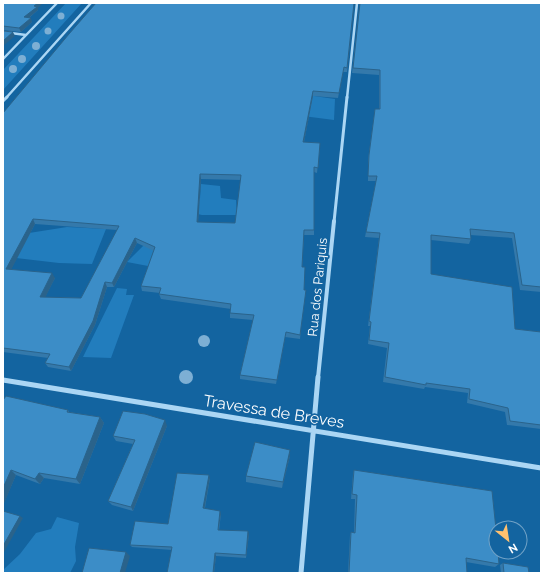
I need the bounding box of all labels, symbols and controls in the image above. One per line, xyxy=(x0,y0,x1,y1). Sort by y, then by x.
street label: Rua dos Pariquis xyxy=(305,237,330,337)
street label: Travessa de Breves xyxy=(202,391,346,432)
north arrow xyxy=(488,520,528,560)
text: N xyxy=(506,540,520,556)

